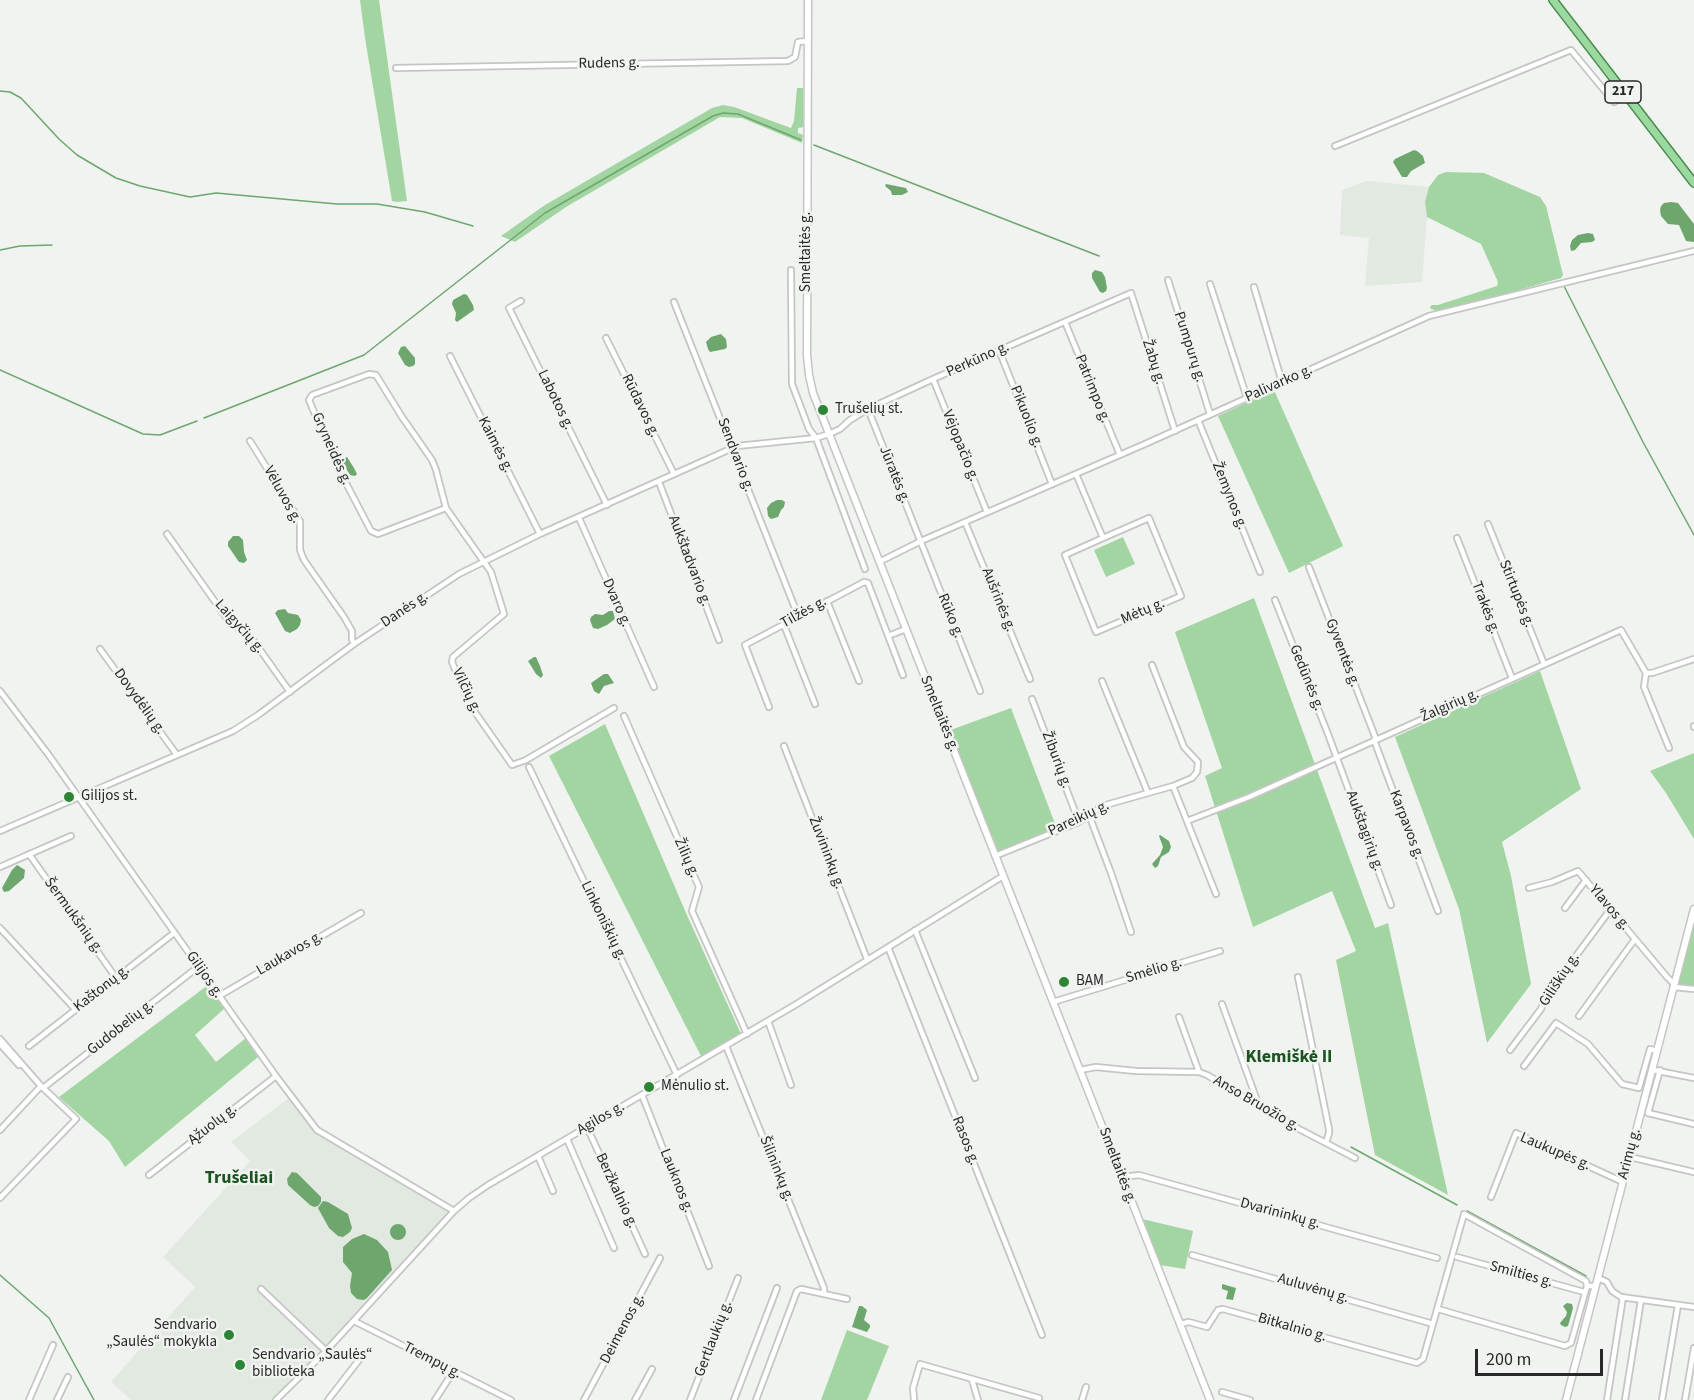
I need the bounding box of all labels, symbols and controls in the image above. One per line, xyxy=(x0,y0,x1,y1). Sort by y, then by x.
street label: Rudens g. xyxy=(578,54,640,74)
road number: 217 xyxy=(1605,81,1641,103)
street label: Smeltaitės g. xyxy=(798,212,816,292)
street label: Pumpurų g. xyxy=(1169,309,1209,385)
street label: Žabų g. xyxy=(1137,337,1169,387)
street label: Perkūno g. xyxy=(944,338,1012,382)
street label: Patrimpo g. xyxy=(1070,352,1114,426)
street label: Palivarko g. xyxy=(1242,361,1316,407)
street label: Labotos g. xyxy=(533,367,577,433)
street label: Rūdavos g. xyxy=(617,371,663,441)
street label: Pikuolio g. xyxy=(1005,383,1047,451)
place label: Trušelių st. xyxy=(835,401,903,419)
marker: Trušelių st. xyxy=(816,403,830,417)
street label: Vėjopačio g. xyxy=(938,408,982,484)
street label: Gryneidės g. xyxy=(307,410,355,488)
street label: Kaimės g. xyxy=(473,414,517,476)
street label: Sendvario g. xyxy=(713,416,757,494)
street label: Jūratės g. xyxy=(874,444,914,506)
street label: Žemynos g. xyxy=(1207,459,1251,533)
street label: Vėluvos g. xyxy=(259,463,305,527)
street label: Aukštadvario g. xyxy=(663,513,715,609)
street label: Stirtupės g. xyxy=(1494,558,1538,630)
street label: Aušrinės g. xyxy=(977,565,1019,635)
street label: Dvaro g. xyxy=(597,576,635,630)
street label: Trakės g. xyxy=(1467,579,1503,637)
street label: Danės g. xyxy=(378,588,432,632)
street label: Rūko g. xyxy=(933,591,967,641)
street label: Tilžės g. xyxy=(778,593,830,633)
street label: Mėtų g. xyxy=(1118,595,1168,629)
street label: Laigyčių g. xyxy=(210,596,268,658)
street label: Gyventės g. xyxy=(1321,616,1363,690)
street label: Gedūnės g. xyxy=(1285,642,1327,714)
street label: Vilčių g. xyxy=(447,665,485,717)
street label: Dovydėlių g. xyxy=(109,666,169,738)
street label: Smeltaitės g. xyxy=(916,673,962,755)
street label: Žalgirių g. xyxy=(1418,685,1482,727)
street label: Žiburių g. xyxy=(1037,729,1075,791)
place label: Gilijos st. xyxy=(81,788,137,806)
street label: Aukštagirių g. xyxy=(1341,788,1387,874)
street label: Karpavos g. xyxy=(1385,788,1427,862)
marker: Gilijos st. xyxy=(62,790,76,804)
street label: Pareikių g. xyxy=(1046,797,1112,841)
street label: Žuvininkų g. xyxy=(804,814,848,892)
street label: Žilių g. xyxy=(669,835,703,881)
street label: Šermukšnių g. xyxy=(39,875,107,957)
street label: Linkoniškių g. xyxy=(576,878,630,964)
street label: Ylavos g. xyxy=(1585,881,1633,935)
street label: Laukavos g. xyxy=(254,928,326,980)
street label: Gilijos g. xyxy=(181,948,227,1002)
street label: Giliškių g. xyxy=(1536,950,1584,1010)
street label: Smėlio g. xyxy=(1124,954,1184,988)
street label: Kaštonų g. xyxy=(71,962,133,1016)
place label: BAM xyxy=(1076,973,1104,991)
marker: BAM xyxy=(1057,975,1071,989)
street label: Gudobelių g. xyxy=(84,996,158,1060)
district label: Klemiškė II xyxy=(1245,1047,1333,1069)
street label: Anso Bruožio g. xyxy=(1210,1072,1302,1136)
place label: Mėnulio st. xyxy=(661,1078,729,1096)
marker: Mėnulio st. xyxy=(642,1080,656,1094)
street label: Agilos g. xyxy=(574,1098,628,1140)
street label: Ąžuolų g. xyxy=(185,1100,241,1150)
street label: Rasos g. xyxy=(947,1114,983,1168)
street label: Smeltaitės g. xyxy=(1094,1125,1140,1207)
street label: Arimų g. xyxy=(1615,1127,1645,1181)
street label: Laukupės g. xyxy=(1517,1129,1593,1175)
street label: Šilininkų g. xyxy=(755,1134,797,1204)
street label: Lauknos g. xyxy=(655,1146,697,1216)
street label: Beržkalnio g. xyxy=(591,1151,641,1231)
district label: Trušeliai xyxy=(205,1168,273,1190)
street label: Dvarininkų g. xyxy=(1238,1195,1322,1233)
street label: Smilties g. xyxy=(1487,1258,1555,1292)
street label: Auluvėnų g. xyxy=(1275,1270,1351,1308)
street label: Deimenos g. xyxy=(597,1291,649,1367)
street label: Gertlaukių g. xyxy=(691,1298,737,1380)
street label: Bitkalnio g. xyxy=(1256,1310,1328,1346)
place label: Sendvario „Saulės“ mokykla xyxy=(106,1317,217,1352)
marker: Sendvario „Saulės“ mokykla xyxy=(222,1328,236,1342)
scale bar xyxy=(1478,1337,1606,1375)
street label: Trempų g. xyxy=(400,1339,464,1383)
place label: Sendvario „Saulės“ biblioteka xyxy=(252,1347,372,1382)
text: 200 m xyxy=(1486,1347,1531,1372)
marker: Sendvario „Saulės“ biblioteka xyxy=(233,1358,247,1372)

